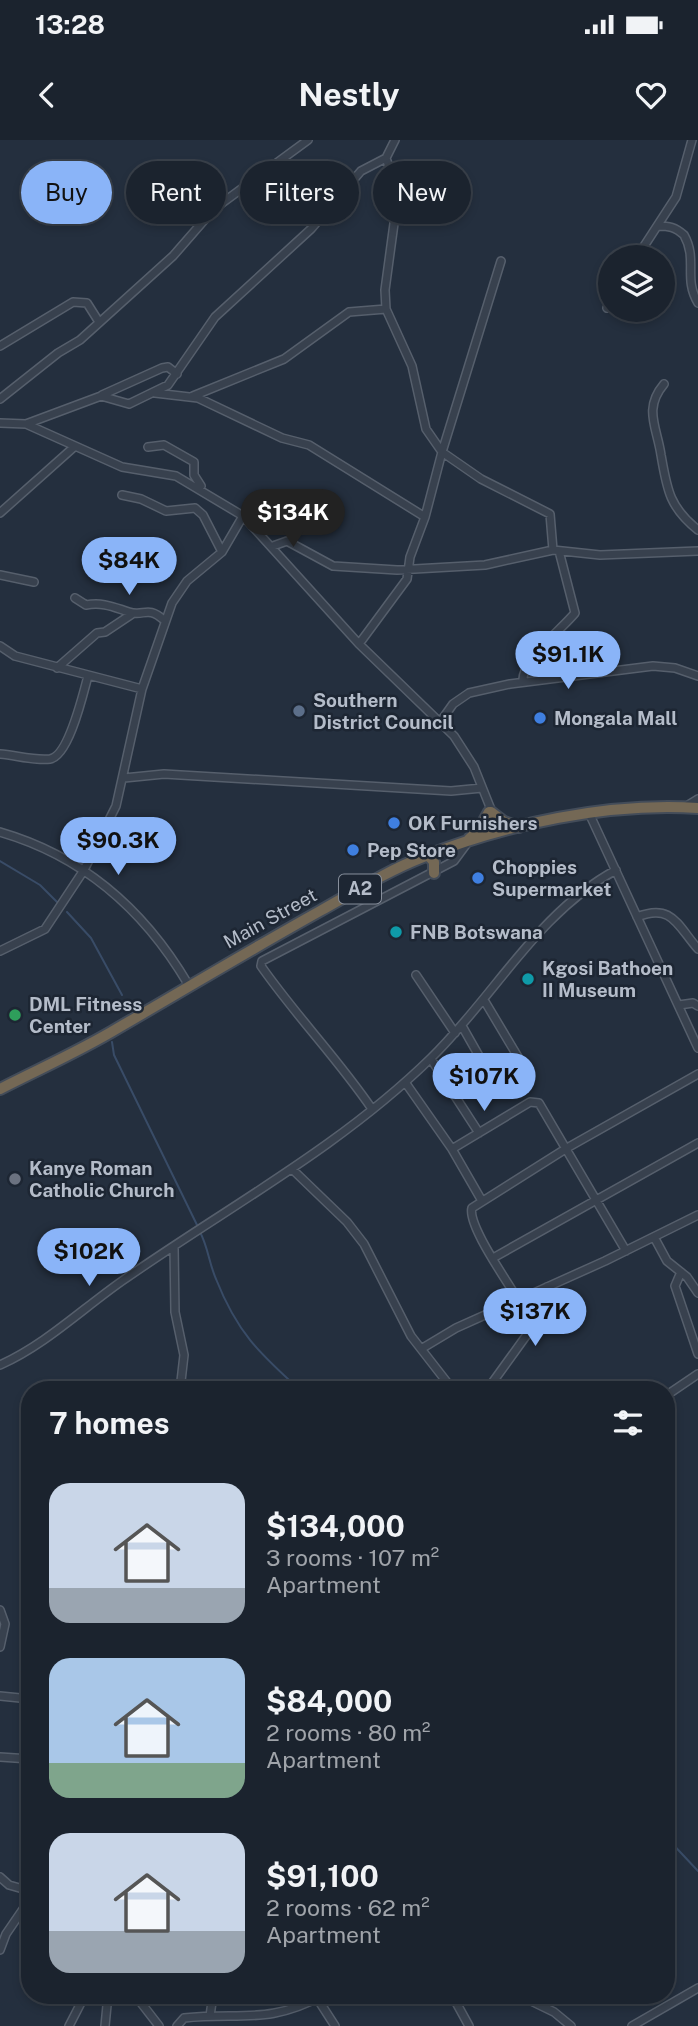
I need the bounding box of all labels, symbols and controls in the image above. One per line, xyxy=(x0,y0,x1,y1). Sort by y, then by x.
text: 13:28 xyxy=(35,9,105,40)
icon: back xyxy=(28,76,66,114)
text: Nestly xyxy=(299,76,399,113)
icon: heart xyxy=(632,76,670,114)
chip: Buy xyxy=(21,161,112,224)
chip: Rent xyxy=(126,161,226,224)
chip: Filters xyxy=(240,161,359,224)
chip: New xyxy=(373,161,471,224)
map controls xyxy=(598,245,675,322)
button: layers xyxy=(598,245,675,322)
pin: $134K xyxy=(244,490,342,549)
text: $134K xyxy=(257,498,329,525)
pin: $84K xyxy=(88,538,170,597)
text: $84K xyxy=(98,546,160,573)
pin: $91.1K xyxy=(511,631,625,691)
text: $91.1K xyxy=(531,640,605,667)
place label: Southern District Council xyxy=(313,689,454,733)
marker: Southern District Council xyxy=(291,703,307,719)
place label: Mongala Mall xyxy=(554,707,677,729)
marker: Mongala Mall xyxy=(532,710,548,726)
place label: OK Furnishers xyxy=(408,812,537,834)
marker: OK Furnishers xyxy=(386,815,402,831)
pin: $90.3K xyxy=(61,818,175,877)
text: $90.3K xyxy=(76,826,160,853)
place label: Pep Store xyxy=(367,839,456,861)
marker: Pep Store xyxy=(345,842,361,858)
place label: Choppies Supermarket xyxy=(492,856,612,900)
marker: Choppies Supermarket xyxy=(470,870,486,886)
road number: A2 xyxy=(339,874,381,904)
street label: Main Street xyxy=(220,883,320,953)
place label: FNB Botswana xyxy=(410,921,543,943)
marker: FNB Botswana xyxy=(388,924,404,940)
place label: Kgosi Bathoen II Museum xyxy=(542,957,673,1001)
marker: Kgosi Bathoen II Museum xyxy=(520,971,536,987)
place label: DML Fitness Center xyxy=(29,993,142,1037)
marker: DML Fitness Center xyxy=(7,1007,23,1023)
pin: $107K xyxy=(435,1054,533,1113)
text: $107K xyxy=(449,1062,519,1089)
place label: Kanye Roman Catholic Church xyxy=(29,1157,174,1201)
marker: Kanye Roman Catholic Church xyxy=(7,1171,23,1187)
pin: $102K xyxy=(40,1228,138,1288)
text: $102K xyxy=(53,1237,125,1264)
pin: $137K xyxy=(486,1288,584,1348)
text: $137K xyxy=(499,1297,571,1324)
icon: filters xyxy=(609,1404,647,1442)
text: 7 homes xyxy=(49,1405,170,1441)
text: $134,000 xyxy=(266,1508,405,1544)
icon: home xyxy=(105,1511,189,1595)
text: 3 rooms · 107 m² xyxy=(266,1544,439,1571)
text: Apartment xyxy=(266,1571,381,1598)
text: $84,000 xyxy=(266,1683,392,1719)
icon: home xyxy=(105,1686,189,1770)
text: 2 rooms · 80 m² xyxy=(266,1719,431,1746)
text: Apartment xyxy=(266,1746,381,1773)
text: $91,100 xyxy=(266,1858,379,1894)
icon: home xyxy=(105,1861,189,1945)
text: 2 rooms · 62 m² xyxy=(266,1894,430,1921)
text: Apartment xyxy=(266,1921,381,1948)

